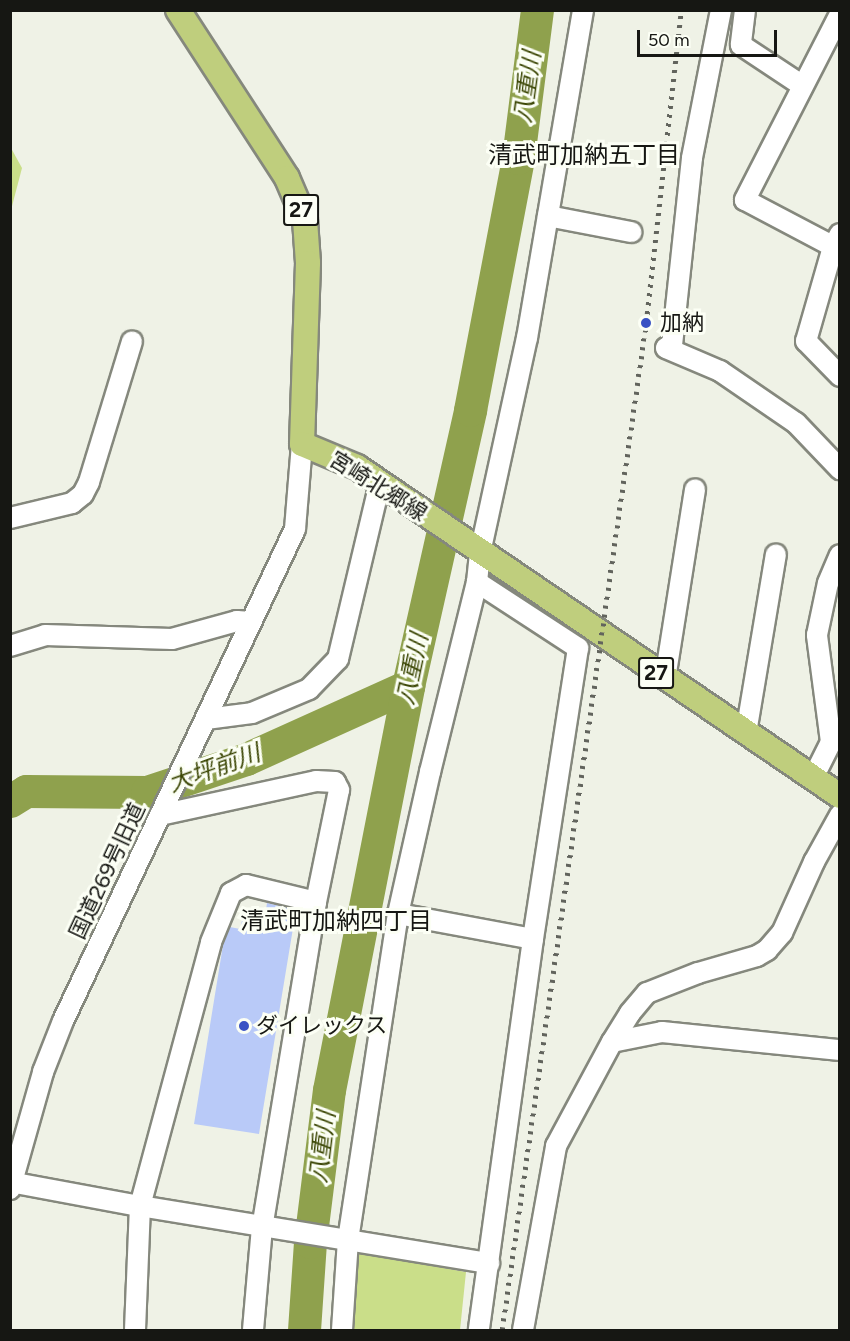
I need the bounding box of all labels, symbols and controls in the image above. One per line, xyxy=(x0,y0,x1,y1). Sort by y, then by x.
scale bar xyxy=(640,18,780,56)
text: 50 m xyxy=(648,29,690,51)
water label: 八重川 xyxy=(508,49,546,125)
district label: 清武町加納五丁目 xyxy=(488,141,680,169)
road number: 27 xyxy=(283,192,319,228)
place label: 加納 xyxy=(660,310,704,336)
marker: 加納 xyxy=(637,314,655,332)
street label: 宮崎北郷線 xyxy=(324,446,432,526)
water label: 八重川 xyxy=(390,631,434,707)
road number: 27 xyxy=(638,655,674,691)
water label: 大坪前川 xyxy=(164,738,264,798)
street label: 国道269号旧道 xyxy=(64,799,150,943)
district label: 清武町加納四丁目 xyxy=(240,907,432,935)
place label: ダイレックス xyxy=(256,1013,388,1039)
marker: ダイレックス xyxy=(237,1019,251,1033)
water label: 八重川 xyxy=(303,1110,341,1184)

